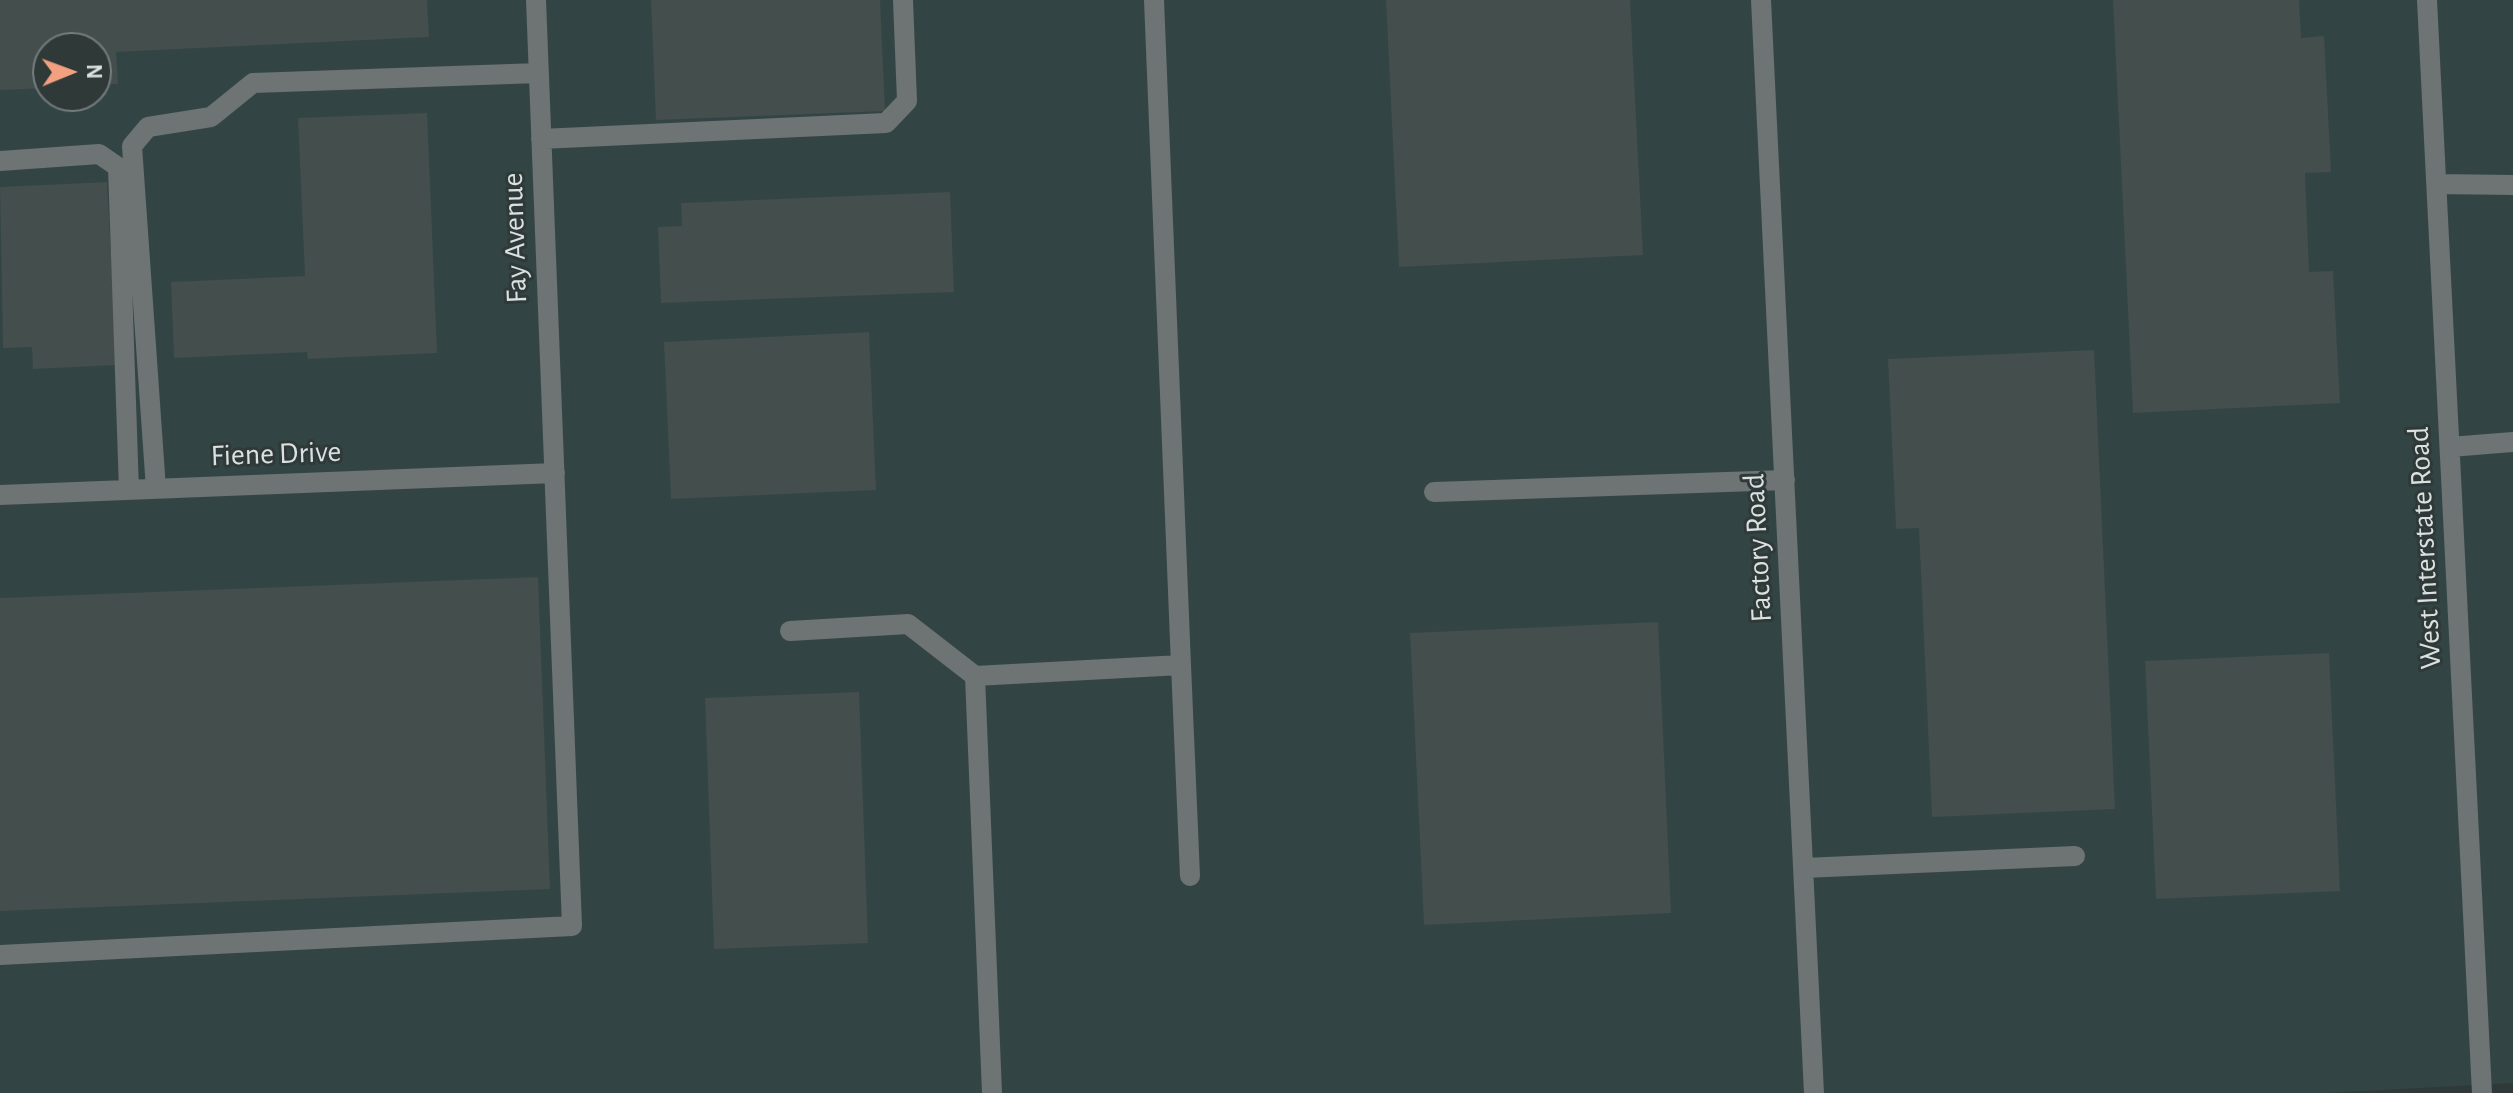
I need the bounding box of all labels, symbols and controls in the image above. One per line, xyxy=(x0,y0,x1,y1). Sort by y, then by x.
north arrow xyxy=(32,32,112,112)
text: N xyxy=(83,64,105,79)
street label: Fay Avenue xyxy=(495,172,535,304)
street label: West Interstate Road xyxy=(2401,426,2449,670)
street label: Fiene Drive xyxy=(210,434,342,474)
street label: Factory Road xyxy=(1736,473,1780,623)

